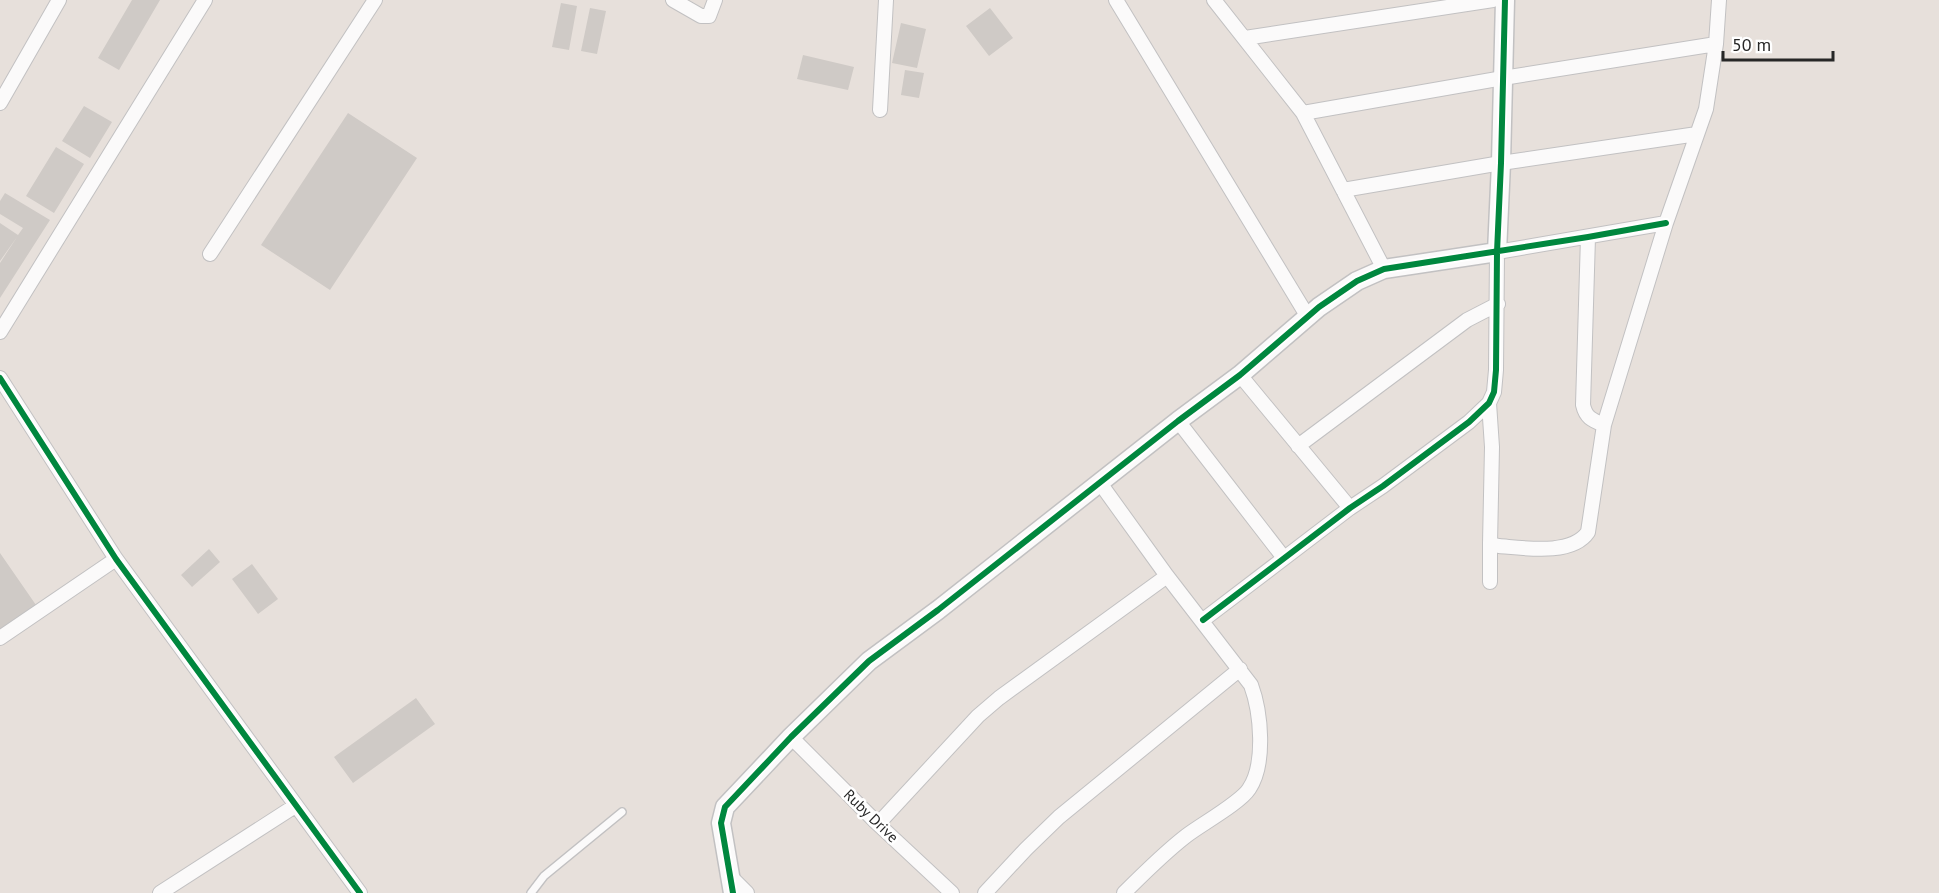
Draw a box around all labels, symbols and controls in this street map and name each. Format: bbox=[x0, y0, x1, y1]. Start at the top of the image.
scale bar bbox=[1723, 24, 1832, 62]
text: 50 m bbox=[1732, 33, 1771, 56]
street label: Ruby Drive bbox=[840, 785, 903, 846]

